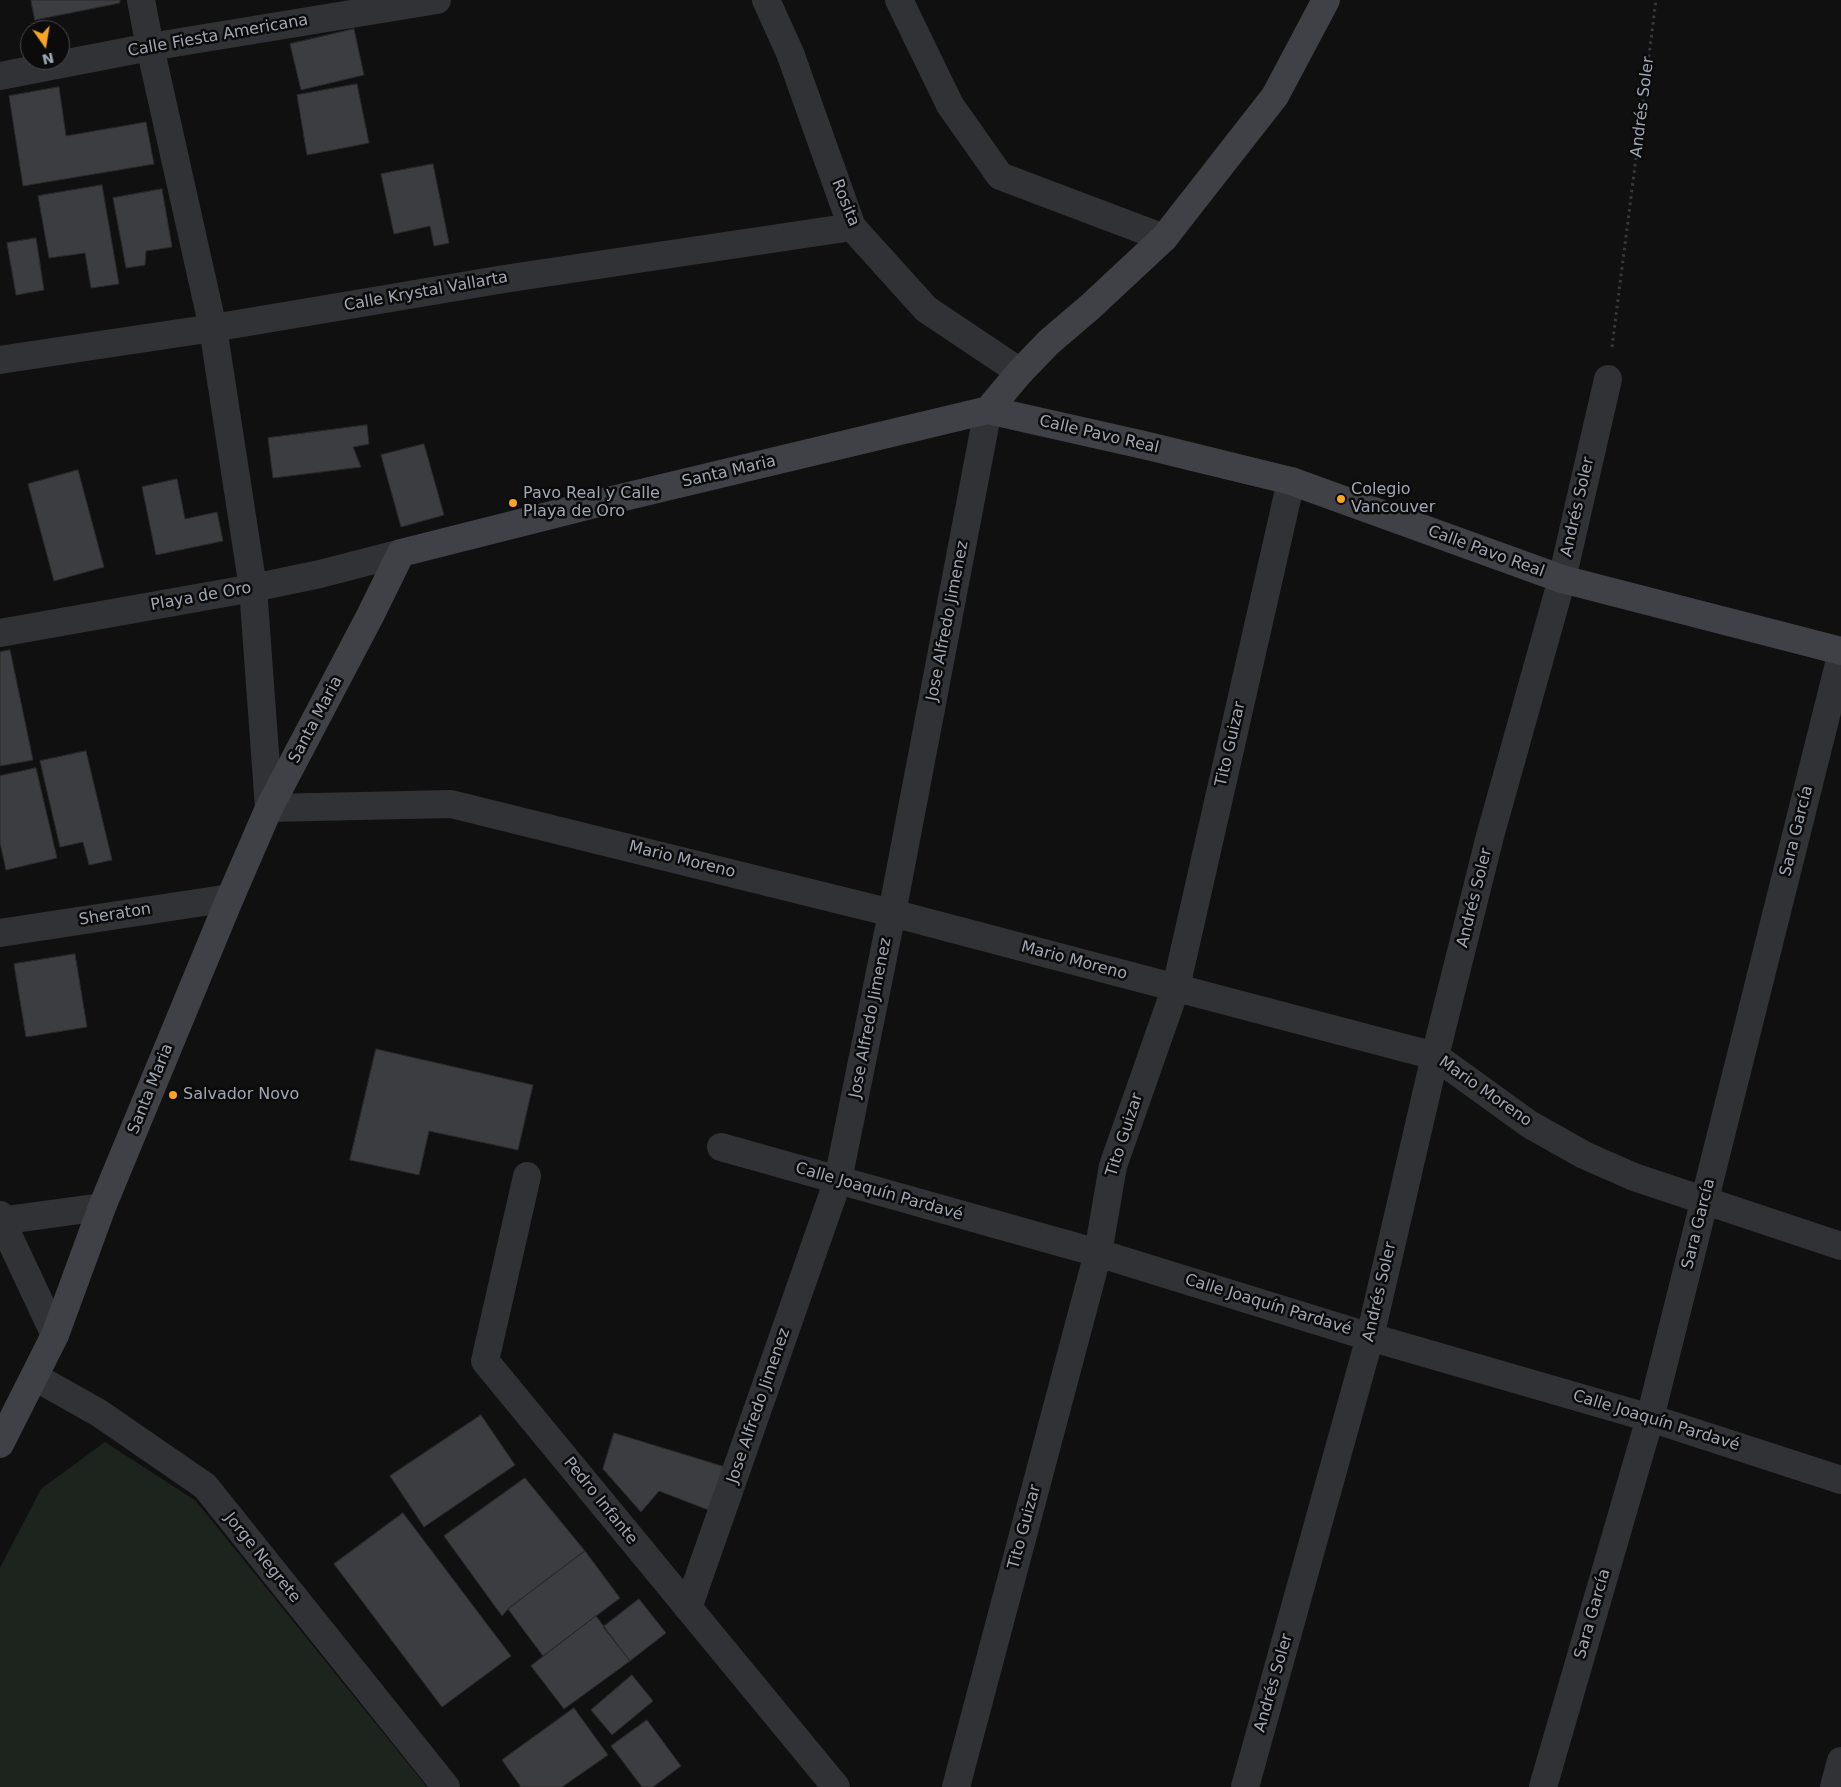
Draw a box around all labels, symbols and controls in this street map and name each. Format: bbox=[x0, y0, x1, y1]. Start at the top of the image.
street label: Calle Fiesta Americana bbox=[126, 11, 310, 61]
north arrow bbox=[20, 20, 70, 70]
text: N bbox=[41, 50, 56, 68]
street label: Andrés Soler bbox=[1627, 55, 1659, 159]
street label: Rosita bbox=[827, 177, 863, 229]
street label: Calle Krystal Vallarta bbox=[343, 268, 509, 316]
street label: Calle Pavo Real bbox=[1037, 412, 1161, 458]
street label: Santa Maria bbox=[680, 452, 778, 492]
street label: Andrés Soler bbox=[1557, 455, 1599, 559]
place label: Colegio Vancouver bbox=[1351, 480, 1435, 518]
place label: Pavo Real y Calle Playa de Oro bbox=[523, 484, 660, 522]
marker: Colegio Vancouver bbox=[1335, 493, 1347, 505]
marker: Pavo Real y Calle Playa de Oro bbox=[507, 497, 519, 509]
street label: Calle Pavo Real bbox=[1425, 522, 1547, 582]
street label: Jose Alfredo Jimenez bbox=[923, 539, 973, 703]
street label: Playa de Oro bbox=[149, 579, 253, 615]
street label: Santa Maria bbox=[285, 673, 347, 767]
street label: Tito Guizar bbox=[1212, 700, 1250, 788]
street label: Sara García bbox=[1776, 784, 1818, 878]
street label: Mario Moreno bbox=[627, 837, 737, 883]
street label: Andrés Soler bbox=[1453, 846, 1497, 950]
street label: Sheraton bbox=[78, 900, 152, 930]
street label: Jose Alfredo Jimenez bbox=[846, 936, 896, 1100]
street label: Mario Moreno bbox=[1019, 938, 1129, 984]
street label: Santa Maria bbox=[124, 1041, 178, 1137]
street label: Mario Moreno bbox=[1435, 1053, 1535, 1131]
place label: Salvador Novo bbox=[183, 1085, 299, 1105]
marker: Salvador Novo bbox=[167, 1089, 179, 1101]
street label: Tito Guizar bbox=[1102, 1091, 1148, 1179]
street label: Calle Joaquín Pardavé bbox=[793, 1159, 965, 1225]
street label: Sara García bbox=[1678, 1177, 1720, 1271]
street label: Andrés Soler bbox=[1359, 1240, 1401, 1344]
street label: Calle Joaquín Pardavé bbox=[1182, 1270, 1354, 1340]
street label: Jose Alfredo Jimenez bbox=[723, 1326, 795, 1486]
street label: Calle Joaquín Pardavé bbox=[1570, 1386, 1742, 1456]
street label: Pedro Infante bbox=[559, 1453, 641, 1549]
street label: Tito Guizar bbox=[1005, 1483, 1045, 1571]
street label: Jorge Negrete bbox=[220, 1509, 304, 1607]
street label: Sara García bbox=[1571, 1567, 1615, 1661]
street label: Andrés Soler bbox=[1251, 1632, 1297, 1734]

